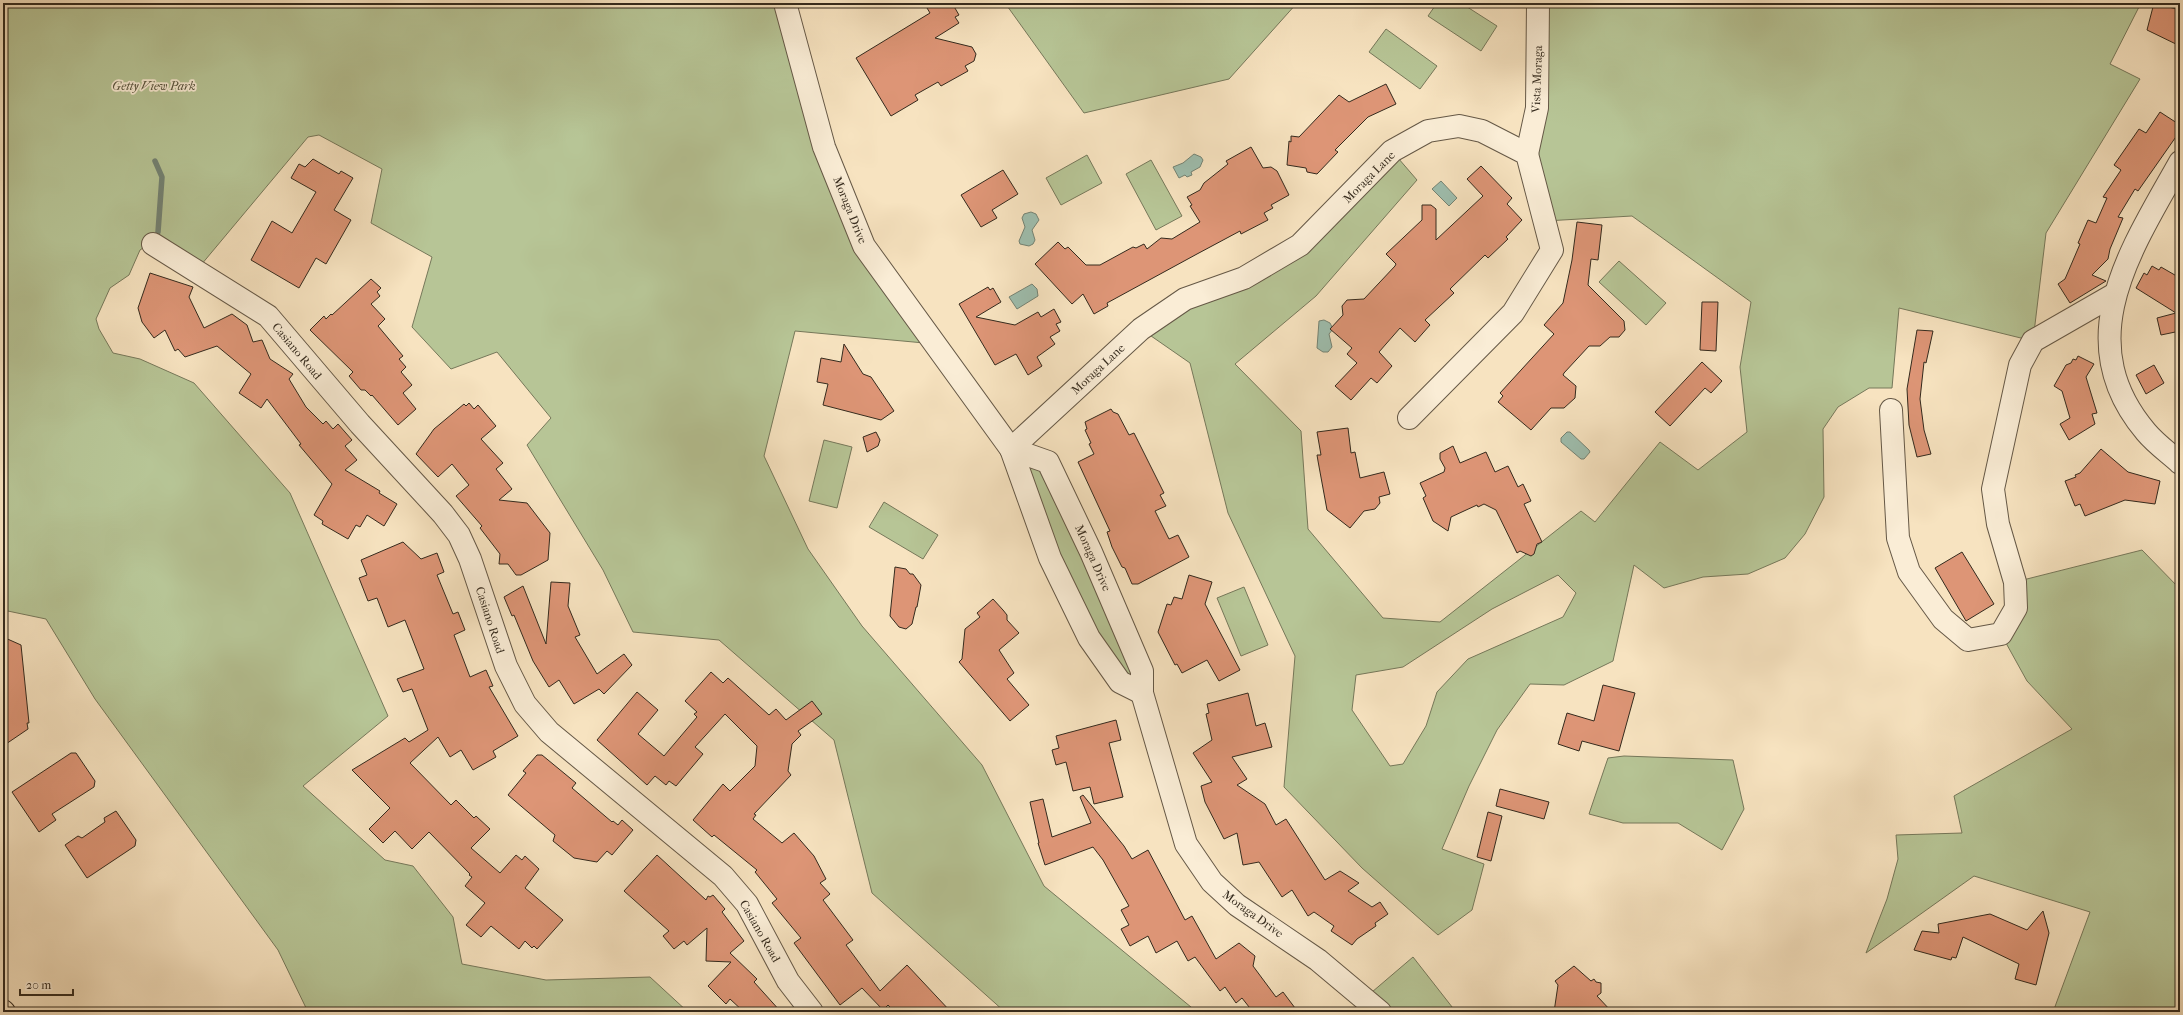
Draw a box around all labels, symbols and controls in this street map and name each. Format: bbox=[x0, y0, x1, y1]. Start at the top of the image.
street label: Vista Moraga bbox=[1529, 45, 1545, 114]
park label: Getty View Park bbox=[112, 79, 196, 93]
street label: Moraga Lane bbox=[1340, 148, 1398, 206]
street label: Moraga Drive bbox=[830, 174, 870, 246]
street label: Casiano Road bbox=[269, 320, 325, 382]
street label: Moraga Lane bbox=[1068, 341, 1128, 397]
street label: Moraga Drive bbox=[1072, 523, 1114, 593]
street label: Casiano Road bbox=[473, 585, 508, 656]
street label: Moraga Drive bbox=[1220, 887, 1286, 941]
street label: Casiano Road bbox=[737, 897, 784, 965]
scale bar bbox=[20, 971, 73, 997]
text: 20 m bbox=[26, 978, 51, 992]

